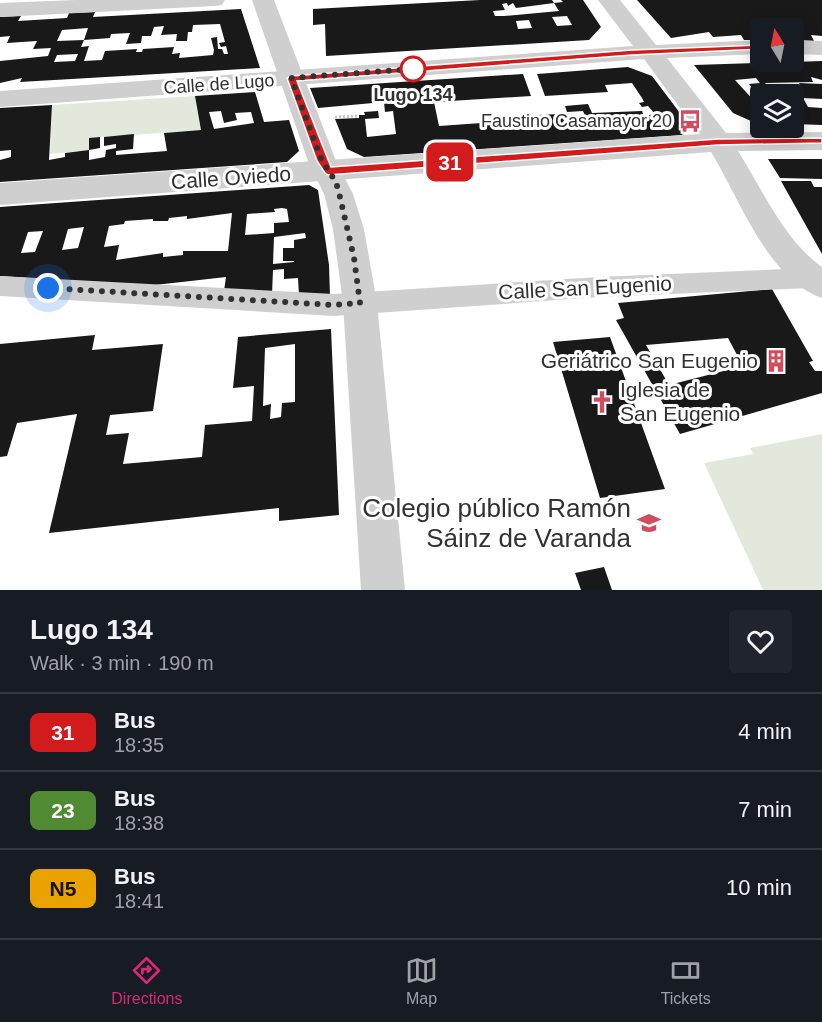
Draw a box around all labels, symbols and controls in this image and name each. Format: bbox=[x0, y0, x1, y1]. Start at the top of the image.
north arrow bbox=[750, 18, 804, 72]
map controls bbox=[750, 18, 804, 138]
marker: Lugo 134 bbox=[400, 56, 426, 82]
street label: Calle de Lugo bbox=[163, 70, 275, 98]
button: layers bbox=[750, 84, 804, 138]
place label: Lugo 134 bbox=[373, 85, 453, 105]
bus stop icon: Faustino Casamayor 20 bbox=[677, 108, 703, 134]
place label: Faustino Casamayor 20 bbox=[481, 111, 672, 131]
line badge: 31 bbox=[423, 142, 477, 182]
text: 31 bbox=[438, 151, 462, 174]
street label: Calle Oviedo bbox=[170, 162, 292, 193]
street label: Calle San Eugenio bbox=[498, 271, 672, 304]
your location bbox=[33, 273, 63, 303]
building icon: Geriátrico San Eugenio bbox=[763, 348, 789, 374]
place label: Geriátrico San Eugenio bbox=[541, 349, 758, 372]
place label: Iglesia de San Eugenio bbox=[620, 378, 740, 425]
church icon: Iglesia de San Eugenio bbox=[589, 389, 615, 415]
place label: Colegio público Ramón Sáinz de Varanda bbox=[362, 493, 632, 553]
school or university icon: Colegio público Ramón Sáinz de Varanda bbox=[636, 510, 662, 536]
button: heart bbox=[729, 610, 792, 673]
text: Lugo 134 bbox=[30, 614, 153, 645]
text: Walk · 3 min · 190 m bbox=[30, 652, 214, 674]
text: Bus bbox=[114, 708, 156, 733]
text: 4 min bbox=[738, 719, 792, 744]
text: 31 bbox=[51, 721, 75, 744]
text: 18:35 bbox=[114, 734, 164, 756]
text: Bus bbox=[114, 786, 156, 811]
text: 7 min bbox=[738, 797, 792, 822]
text: 23 bbox=[51, 799, 75, 822]
text: 18:38 bbox=[114, 812, 164, 834]
text: Bus bbox=[114, 864, 156, 889]
text: 10 min bbox=[726, 875, 792, 900]
text: N5 bbox=[50, 877, 76, 900]
text: 18:41 bbox=[114, 890, 164, 912]
tab: Directions bbox=[111, 954, 182, 1008]
tab: Map bbox=[405, 954, 438, 1008]
tab: Tickets bbox=[661, 954, 711, 1008]

